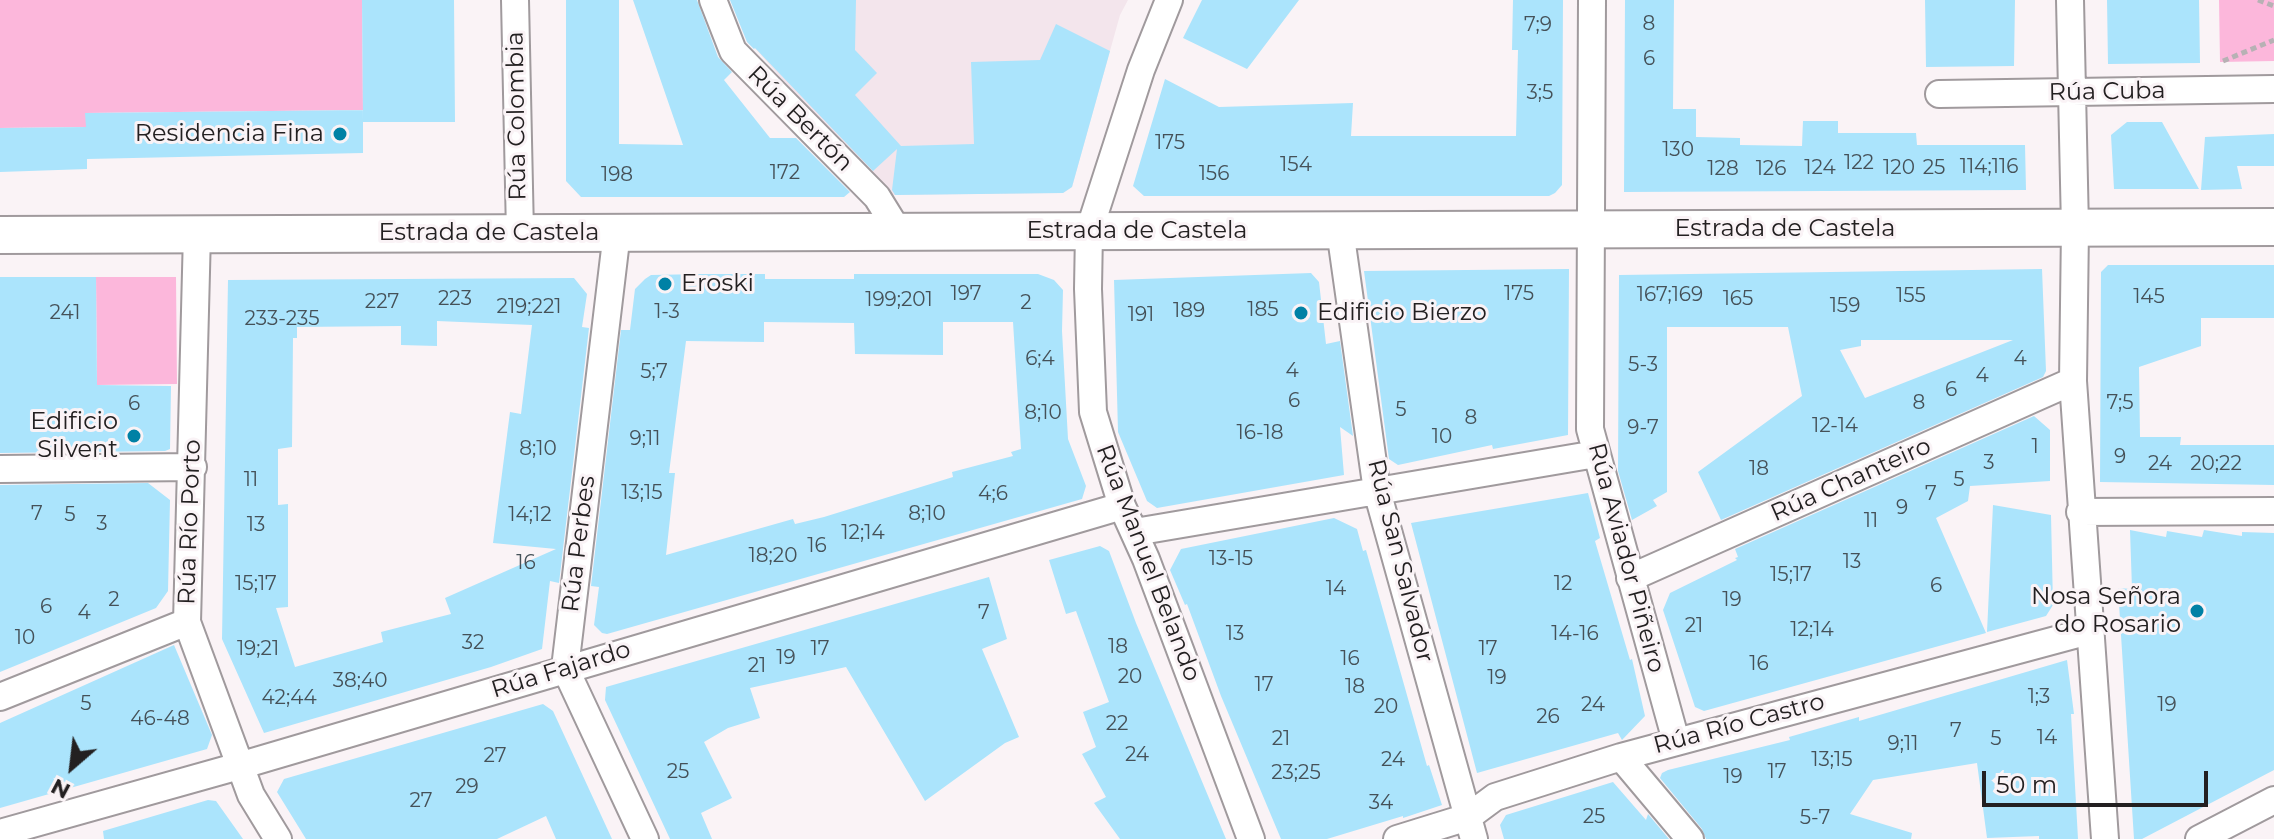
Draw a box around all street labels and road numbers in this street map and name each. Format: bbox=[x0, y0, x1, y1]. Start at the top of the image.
street label: Rúa Colombia bbox=[501, 31, 533, 201]
street label: Rúa Bertón bbox=[741, 60, 859, 178]
street label: Rúa Cuba bbox=[2048, 77, 2166, 107]
street label: Estrada de Castela bbox=[1674, 215, 1896, 243]
street label: Estrada de Castela bbox=[1026, 217, 1248, 245]
street label: Estrada de Castela bbox=[378, 219, 600, 247]
street label: Rúa Chanteiro bbox=[1767, 432, 1935, 528]
street label: Rúa Río Porto bbox=[173, 439, 207, 605]
street label: Rúa Aviador Piñeiro bbox=[1581, 440, 1671, 676]
street label: Rúa Manuel Belando bbox=[1090, 441, 1206, 685]
street label: Rúa San Salvador bbox=[1361, 456, 1439, 666]
street label: Rúa Perbes bbox=[556, 474, 602, 614]
street label: Rúa Fajardo bbox=[488, 635, 634, 705]
street label: Rúa Río Castro bbox=[1650, 687, 1828, 761]

